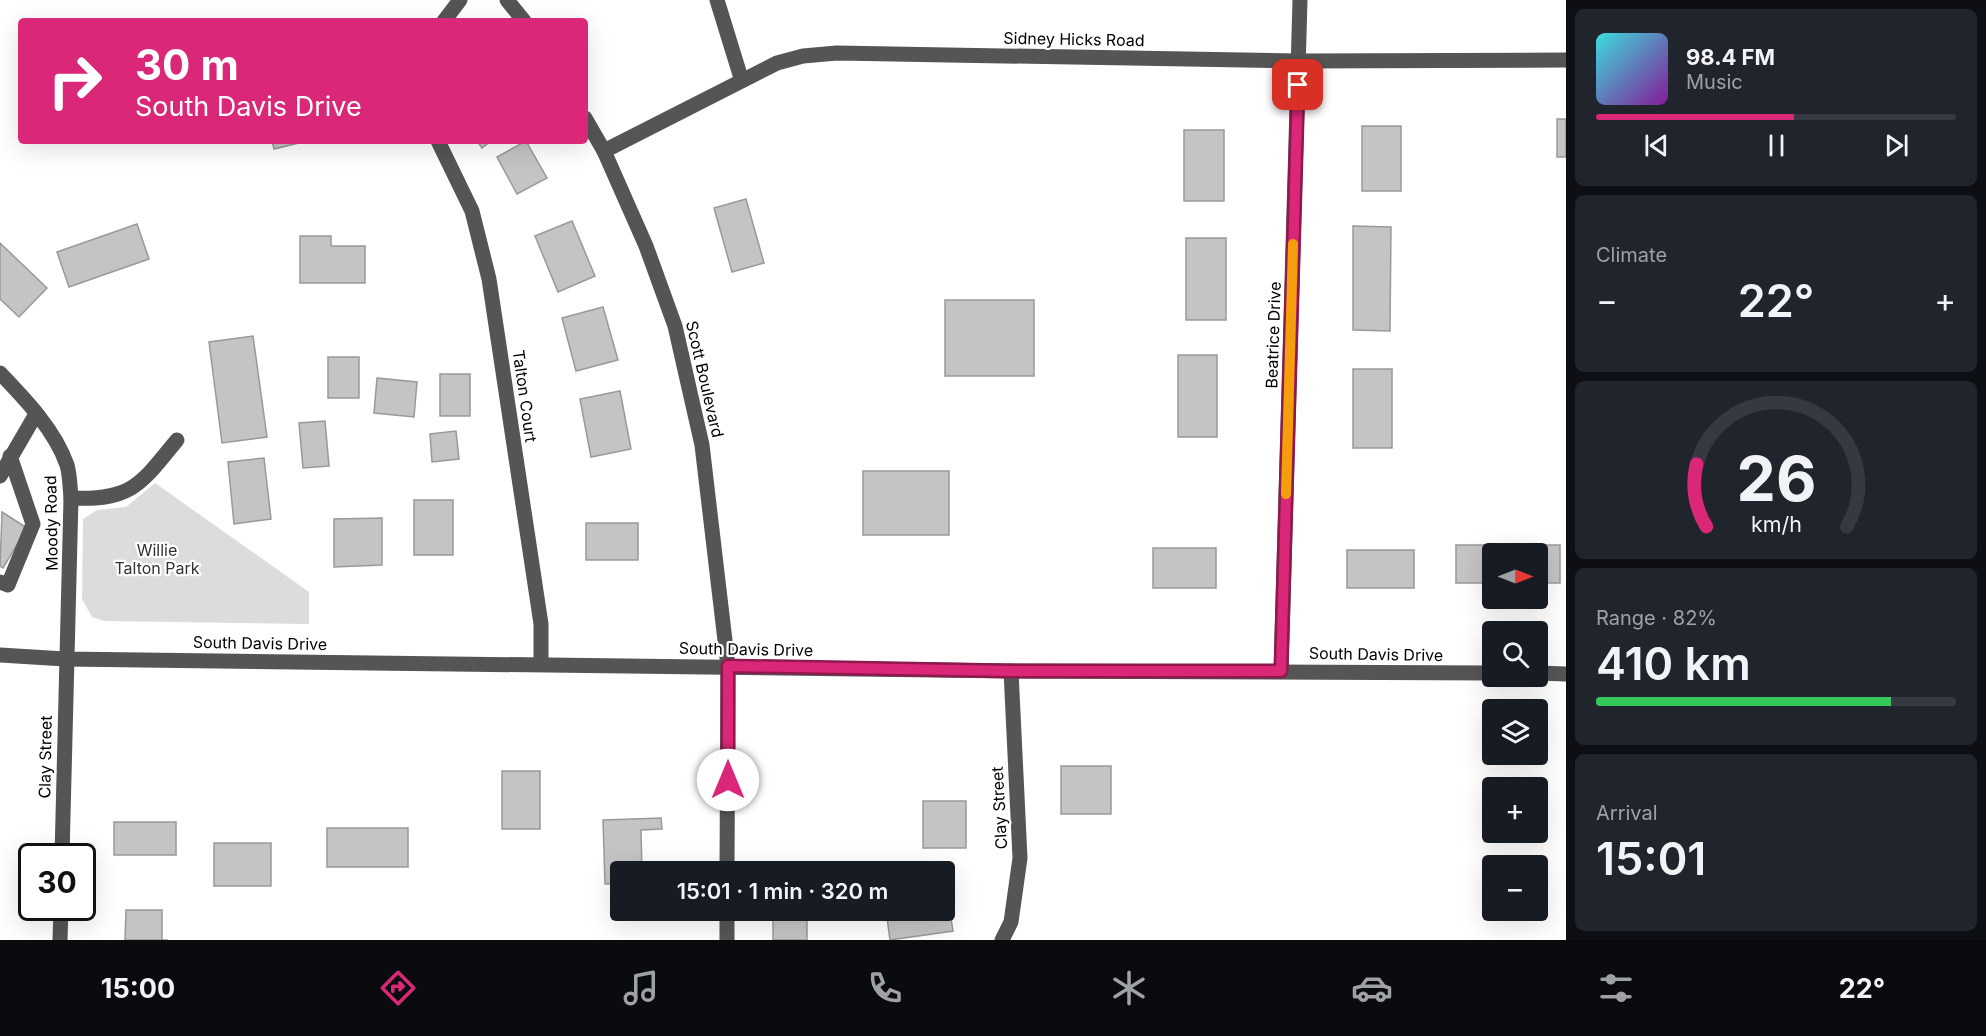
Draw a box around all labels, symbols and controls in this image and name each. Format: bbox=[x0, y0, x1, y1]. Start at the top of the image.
street label: Sidney Hicks Road bbox=[1003, 28, 1145, 50]
text: 30 m bbox=[135, 39, 239, 90]
icon: right bbox=[36, 42, 114, 120]
text: 98.4 FM bbox=[1686, 44, 1775, 70]
pin bbox=[1272, 59, 1323, 110]
icon: arrive bbox=[1281, 68, 1314, 101]
text: Music bbox=[1686, 70, 1743, 94]
text: South Davis Drive bbox=[135, 90, 362, 123]
icon: previous bbox=[1640, 129, 1673, 162]
icon: pause bbox=[1760, 129, 1793, 162]
icon: next bbox=[1880, 129, 1913, 162]
text: Climate bbox=[1596, 243, 1667, 267]
text: 22° bbox=[1738, 273, 1814, 328]
text: − bbox=[1596, 280, 1618, 320]
text: + bbox=[1934, 280, 1956, 320]
street label: Beatrice Drive bbox=[1261, 281, 1285, 389]
street label: Scott Boulevard bbox=[682, 319, 728, 439]
street label: Talton Court bbox=[509, 348, 541, 444]
text: 26 bbox=[1736, 441, 1816, 516]
street label: Moody Road bbox=[40, 475, 62, 571]
text: km/h bbox=[1751, 511, 1801, 537]
park label: Willie Talton Park bbox=[114, 540, 200, 578]
north arrow bbox=[1482, 543, 1548, 609]
map controls bbox=[1482, 543, 1548, 921]
text: Range · 82% bbox=[1596, 606, 1717, 630]
button: search bbox=[1482, 621, 1548, 687]
street label: South Davis Drive bbox=[193, 632, 327, 654]
text: 410 km bbox=[1596, 636, 1751, 691]
street label: South Davis Drive bbox=[679, 638, 813, 660]
street label: South Davis Drive bbox=[1309, 643, 1443, 665]
button: layers bbox=[1482, 699, 1548, 765]
street label: Clay Street bbox=[34, 715, 56, 799]
position arrow bbox=[696, 748, 760, 812]
street label: Clay Street bbox=[987, 766, 1011, 850]
button: + bbox=[1482, 777, 1548, 843]
text: Arrival bbox=[1596, 801, 1658, 825]
text: 15:01 bbox=[1596, 831, 1706, 886]
speed limit sign: 30 bbox=[18, 843, 96, 921]
button: − bbox=[1482, 855, 1548, 921]
text: 15:01 · 1 min · 320 m bbox=[677, 878, 888, 904]
icon: directions bbox=[377, 967, 419, 1009]
icon: music bbox=[620, 967, 662, 1009]
icon: phone bbox=[864, 967, 906, 1009]
icon: climate bbox=[1108, 967, 1150, 1009]
icon: car bbox=[1351, 967, 1393, 1009]
icon: filters bbox=[1595, 967, 1637, 1009]
text: 15:00 bbox=[101, 972, 175, 1005]
text: 22° bbox=[1839, 972, 1885, 1005]

